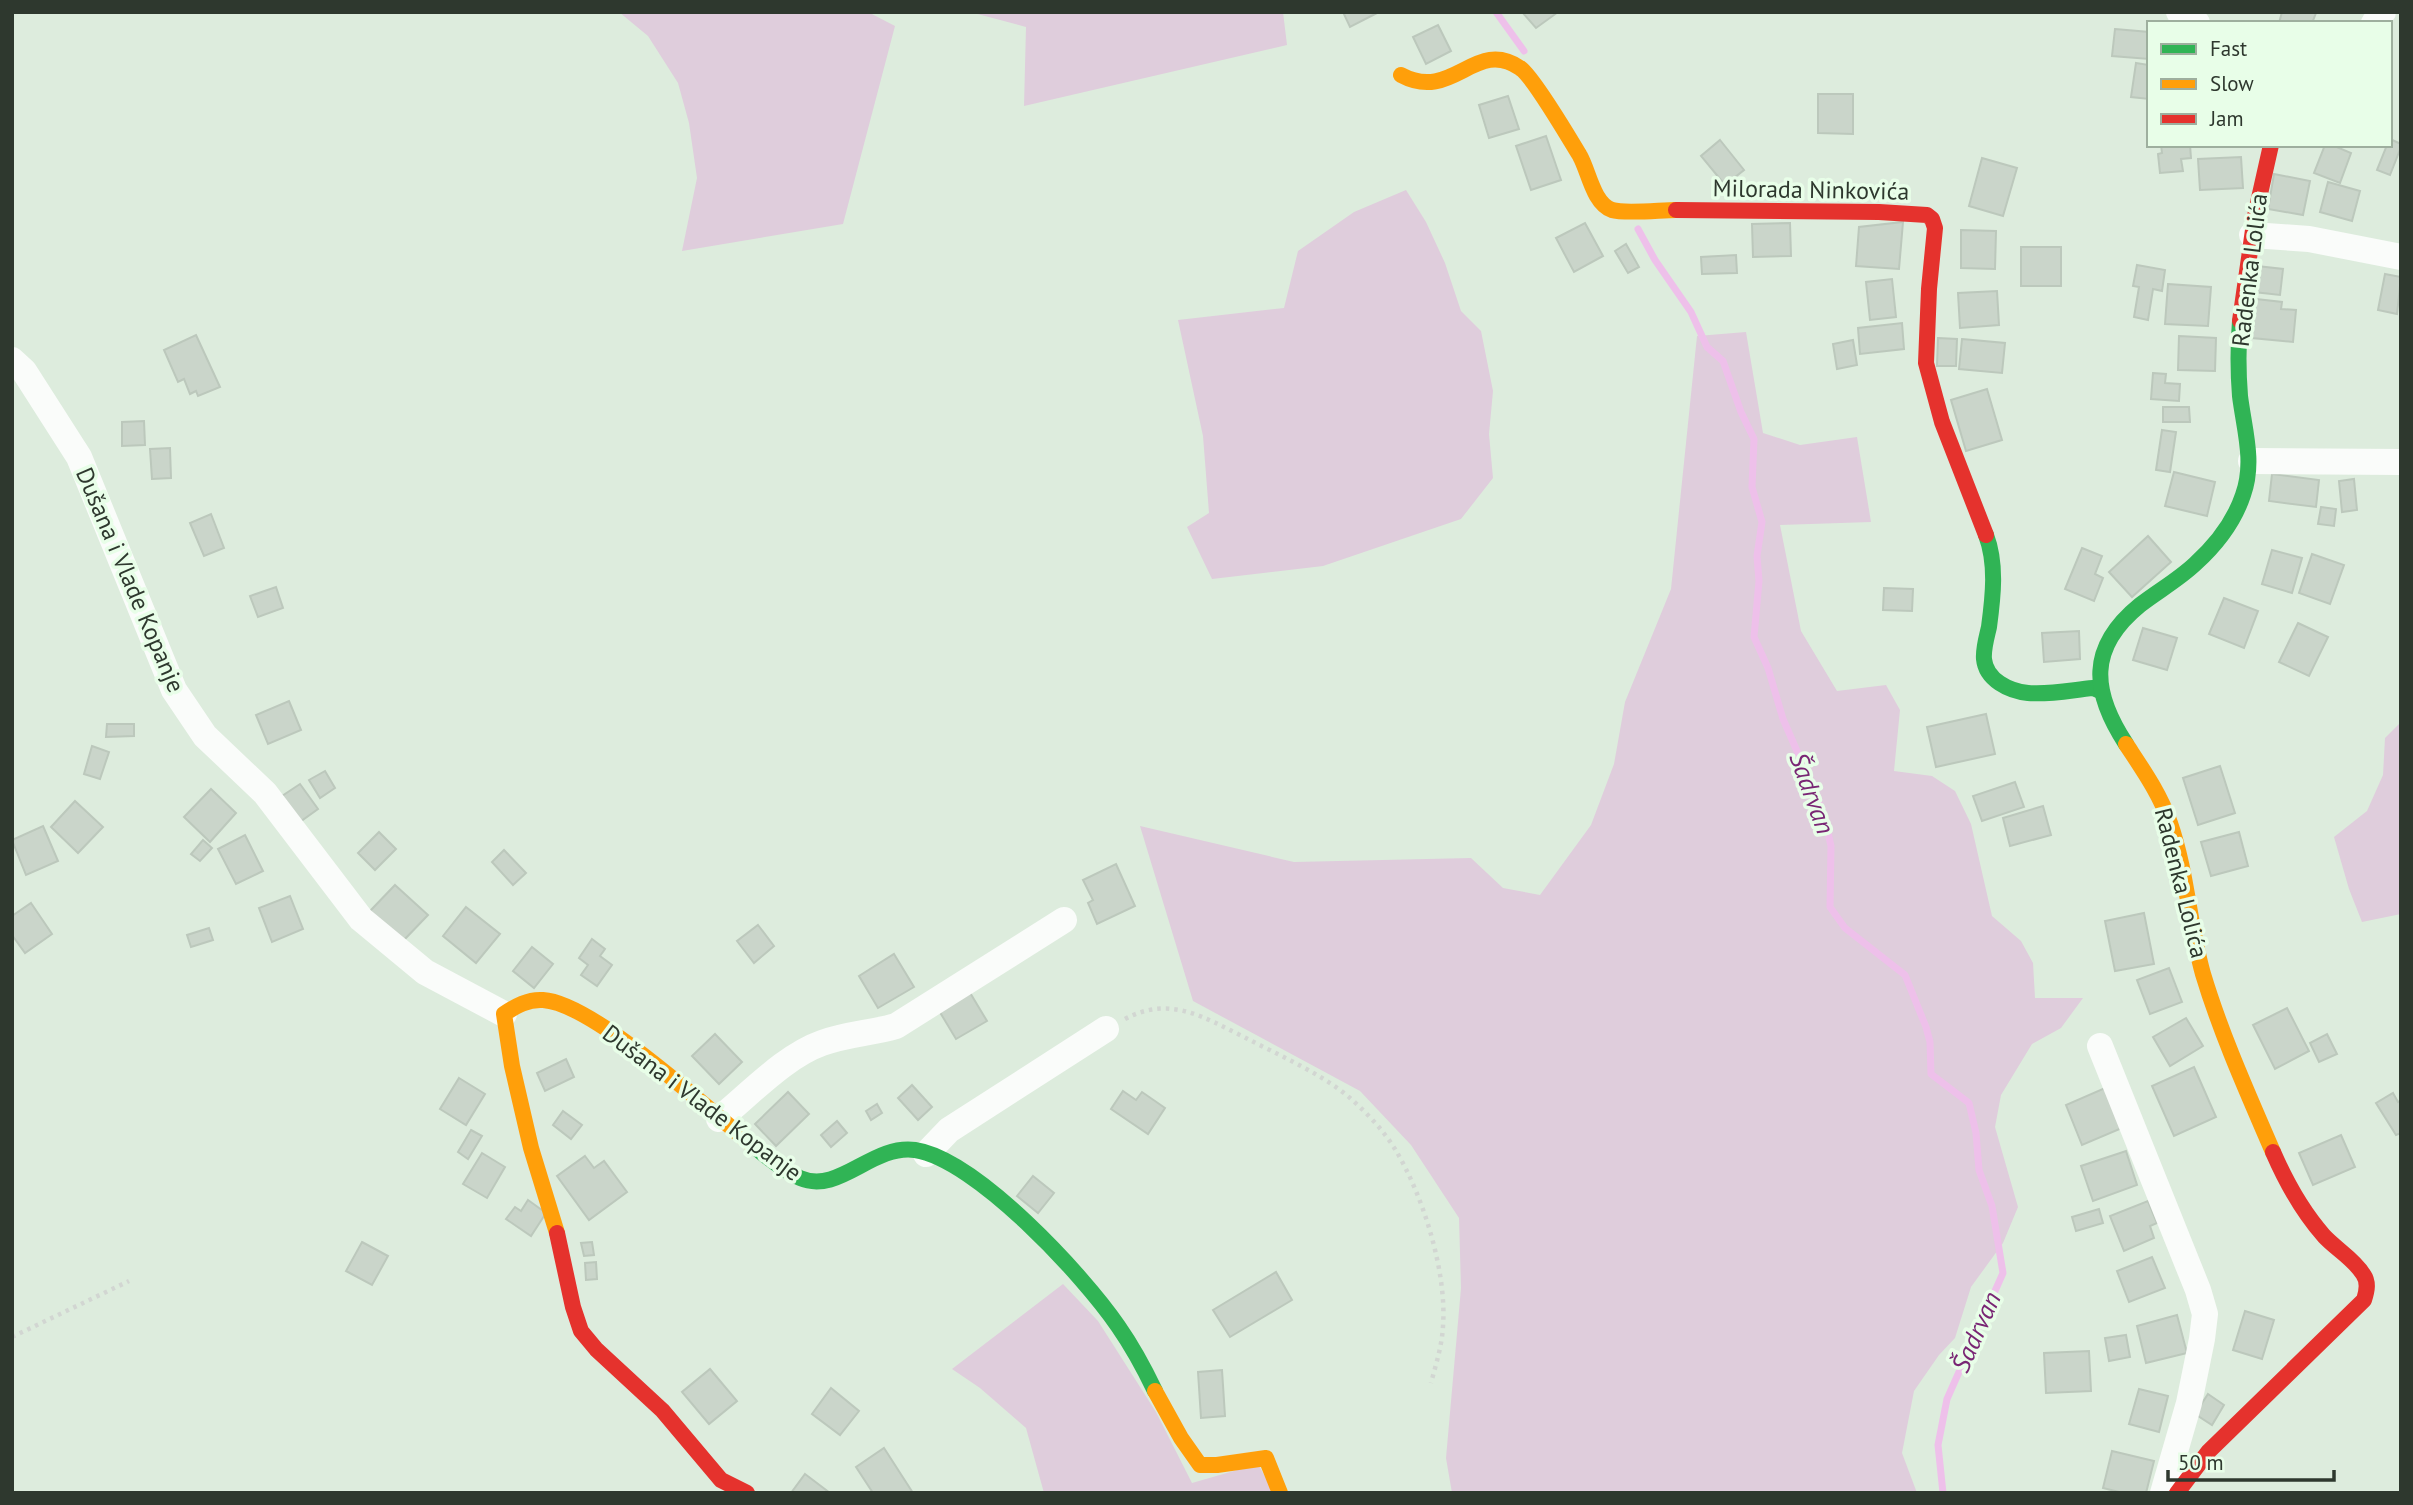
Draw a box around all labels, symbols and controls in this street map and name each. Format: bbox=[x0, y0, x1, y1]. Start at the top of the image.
legend bbox=[2147, 21, 2392, 147]
text: Fast bbox=[2210, 35, 2247, 62]
text: Slow bbox=[2210, 70, 2254, 97]
text: Jam bbox=[2209, 105, 2244, 132]
street label: Milorada Ninkovića bbox=[1712, 172, 1910, 207]
street label: Radenka Lolića bbox=[2225, 192, 2274, 348]
street label: Dušana i Vlade Kopanje bbox=[69, 463, 192, 697]
water label: Šadrvan bbox=[1782, 747, 1842, 838]
street label: Radenka Lolića bbox=[2148, 804, 2215, 961]
street label: Dušana i Vlade Kopanje bbox=[597, 1018, 808, 1188]
water label: Šadrvan bbox=[1943, 1286, 2008, 1377]
scale bar bbox=[2168, 1438, 2334, 1482]
text: 50 m bbox=[2178, 1449, 2224, 1476]

